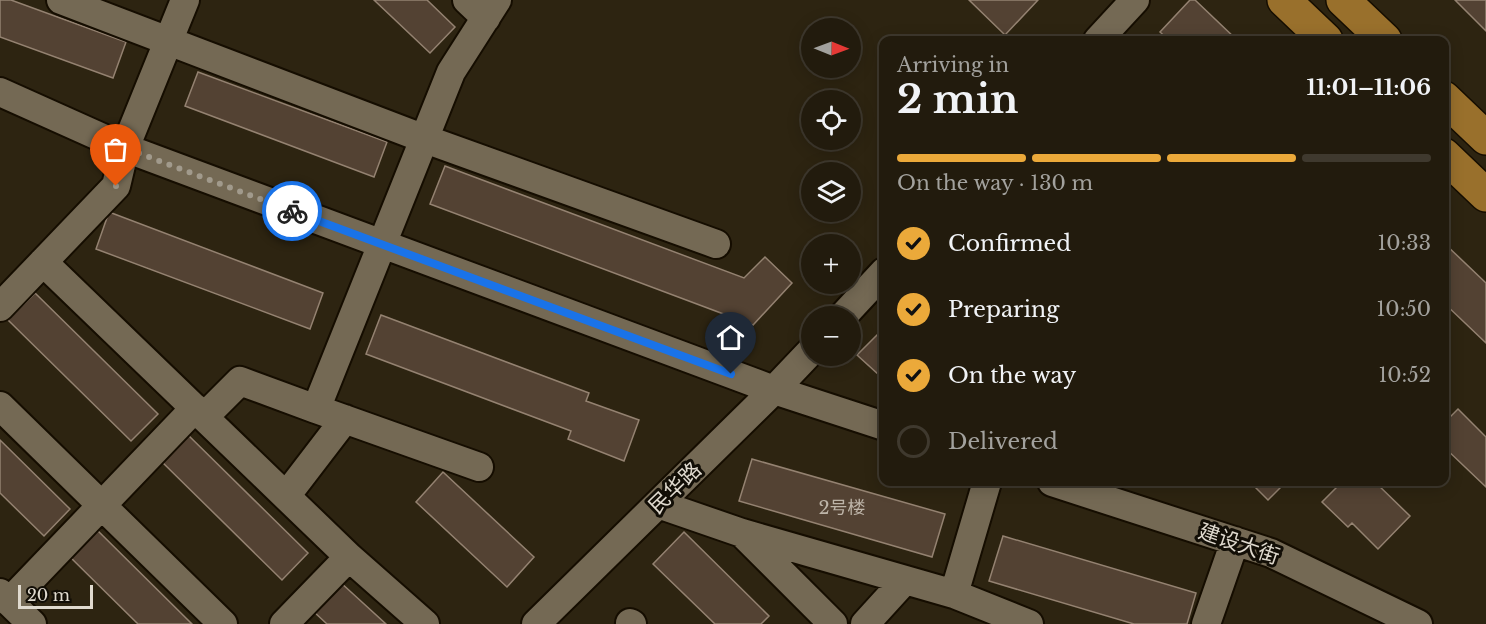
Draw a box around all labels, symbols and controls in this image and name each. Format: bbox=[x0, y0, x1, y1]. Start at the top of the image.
north arrow bbox=[801, 18, 861, 78]
map controls bbox=[801, 18, 861, 366]
text: Arriving in bbox=[897, 53, 1009, 77]
text: 11:01–11:06 bbox=[1306, 74, 1431, 101]
text: 2 min bbox=[897, 75, 1018, 124]
button: locate bbox=[801, 90, 861, 150]
pin bbox=[90, 124, 141, 186]
icon: bag bbox=[99, 133, 132, 166]
button: layers bbox=[801, 162, 861, 222]
text: On the way · 130 m bbox=[897, 171, 1093, 195]
courier bbox=[262, 181, 322, 241]
icon: bike bbox=[276, 195, 309, 228]
icon: check bbox=[897, 227, 930, 260]
text: Confirmed bbox=[948, 230, 1071, 257]
text: 10:33 bbox=[1377, 231, 1431, 255]
button: + bbox=[801, 234, 861, 294]
icon: check bbox=[897, 293, 930, 326]
text: Preparing bbox=[948, 296, 1059, 323]
text: 10:50 bbox=[1376, 297, 1431, 321]
button: − bbox=[801, 306, 861, 366]
pin bbox=[705, 312, 756, 374]
icon: home bbox=[714, 321, 747, 354]
icon: check bbox=[897, 359, 930, 392]
text: On the way bbox=[948, 362, 1076, 389]
text: 10:52 bbox=[1378, 363, 1431, 387]
text: Delivered bbox=[948, 428, 1058, 455]
street label: 民华路 bbox=[643, 457, 707, 519]
house number: 2号楼 bbox=[818, 497, 866, 519]
street label: 建设大街 bbox=[1195, 518, 1283, 570]
scale bar bbox=[18, 582, 93, 610]
text: 20 m bbox=[27, 585, 70, 605]

